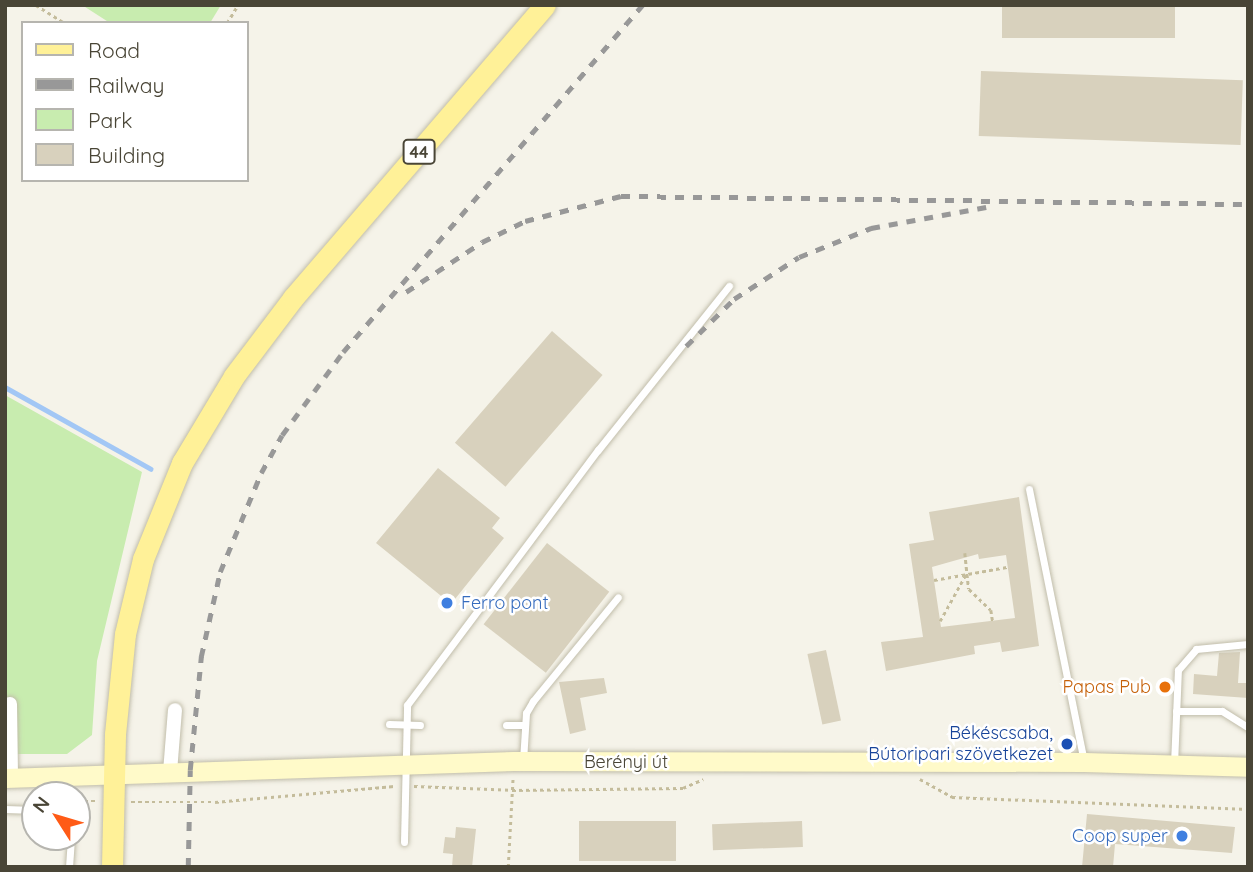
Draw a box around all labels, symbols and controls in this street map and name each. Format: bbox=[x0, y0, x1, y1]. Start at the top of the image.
legend bbox=[21, 21, 248, 182]
text: Road bbox=[88, 37, 140, 63]
text: Railway bbox=[88, 72, 164, 98]
text: Park bbox=[88, 107, 132, 133]
road number: 44 bbox=[402, 140, 436, 164]
text: Building bbox=[88, 142, 165, 168]
place label: Ferro pont bbox=[461, 592, 549, 614]
marker: Ferro pont bbox=[439, 595, 455, 611]
place label: Papas Pub bbox=[1062, 676, 1151, 698]
marker: Papas Pub bbox=[1157, 679, 1173, 695]
place label: Békéscsaba, Bútoripari szövetkezet bbox=[868, 723, 1053, 766]
marker: Békéscsaba, Bútoripari szövetkezet bbox=[1059, 736, 1075, 752]
street label: Berényi út bbox=[584, 751, 668, 773]
north arrow bbox=[21, 781, 91, 851]
text: N bbox=[27, 792, 55, 817]
place label: Coop super bbox=[1072, 825, 1168, 847]
marker: Coop super bbox=[1174, 828, 1190, 844]

